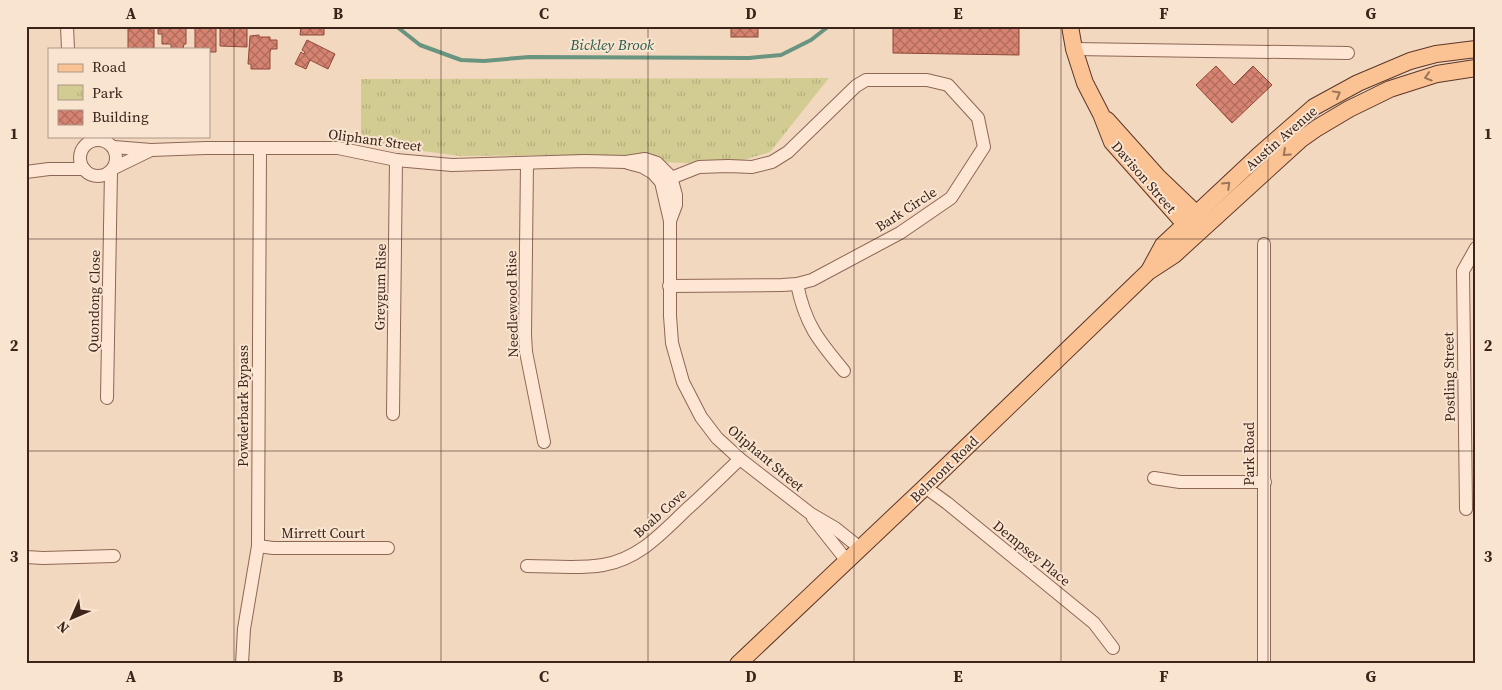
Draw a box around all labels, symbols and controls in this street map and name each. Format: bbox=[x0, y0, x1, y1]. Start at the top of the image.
text: A bbox=[126, 2, 137, 24]
text: B bbox=[333, 2, 344, 24]
text: C bbox=[539, 2, 549, 24]
text: D bbox=[745, 2, 757, 24]
text: E bbox=[953, 2, 963, 24]
text: F bbox=[1159, 2, 1169, 24]
text: G bbox=[1366, 2, 1377, 24]
water label: Bickley Brook bbox=[569, 34, 655, 55]
legend bbox=[48, 48, 210, 138]
text: Road bbox=[92, 56, 126, 77]
one-way arrow bbox=[1424, 71, 1433, 81]
text: Park bbox=[92, 82, 124, 103]
one-way arrow bbox=[1332, 90, 1341, 100]
street label: Austin Avenue bbox=[1241, 101, 1321, 175]
text: Building bbox=[92, 106, 149, 127]
text: 1 bbox=[10, 122, 18, 144]
text: 1 bbox=[1484, 122, 1492, 144]
street label: Oliphant Street bbox=[327, 124, 423, 157]
street label: Davison Street bbox=[1107, 137, 1181, 218]
one-way arrow bbox=[1283, 147, 1292, 156]
street label: Bark Circle bbox=[871, 182, 941, 236]
one-way arrow bbox=[1222, 182, 1231, 191]
street label: Greygum Rise bbox=[369, 243, 391, 331]
street label: Quondong Close bbox=[83, 250, 105, 352]
street label: Needlewood Rise bbox=[501, 250, 523, 358]
street label: Postling Street bbox=[1438, 331, 1460, 422]
text: 2 bbox=[10, 334, 19, 356]
text: 2 bbox=[1484, 334, 1493, 356]
street label: Powderbark Bypass bbox=[233, 345, 253, 467]
street label: Oliphant Street bbox=[724, 420, 809, 496]
street label: Park Road bbox=[1239, 422, 1259, 486]
street label: Belmont Road bbox=[905, 431, 983, 507]
street label: Boab Cove bbox=[629, 484, 691, 542]
street label: Dempsey Place bbox=[989, 515, 1075, 591]
street label: Mirrett Court bbox=[281, 523, 365, 543]
text: 3 bbox=[10, 545, 19, 567]
text: 3 bbox=[1484, 545, 1493, 567]
north arrow bbox=[48, 592, 98, 642]
text: N bbox=[52, 617, 73, 638]
text: A bbox=[126, 665, 137, 687]
text: B bbox=[333, 665, 344, 687]
text: C bbox=[539, 665, 549, 687]
text: D bbox=[745, 665, 757, 687]
text: E bbox=[953, 665, 963, 687]
text: F bbox=[1159, 665, 1169, 687]
text: G bbox=[1366, 665, 1377, 687]

